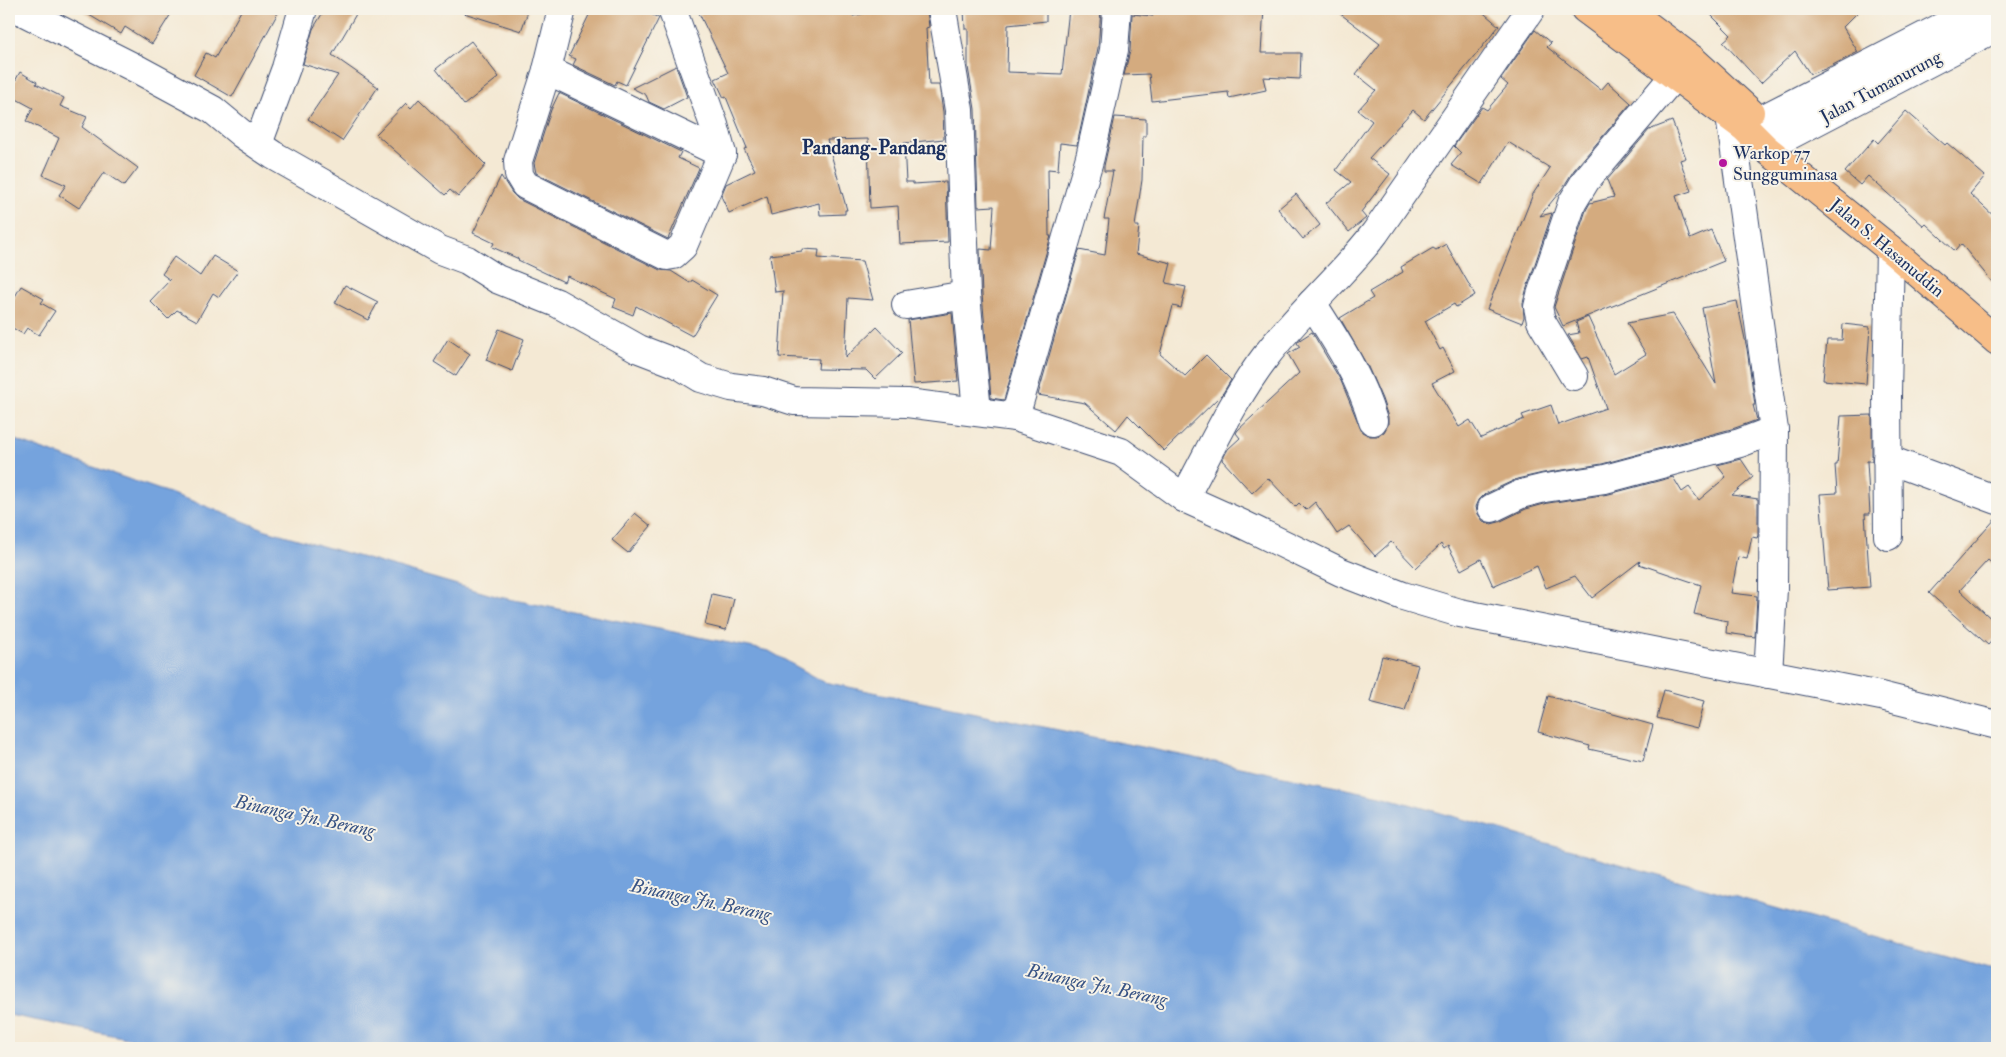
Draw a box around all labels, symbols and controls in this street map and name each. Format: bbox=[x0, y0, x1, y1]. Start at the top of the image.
street label: Jalan Tumanurung bbox=[1815, 45, 1947, 129]
district label: Pandang-Pandang bbox=[802, 135, 947, 161]
place label: Warkop 77 Sungguminasa bbox=[1732, 142, 1838, 186]
marker: Warkop 77 Sungguminasa bbox=[1717, 157, 1729, 169]
street label: Jalan S. Hasanuddin bbox=[1824, 193, 1949, 303]
water label: Binanga Jn. Berang bbox=[232, 789, 378, 843]
water label: Binanga Jn. Berang bbox=[628, 873, 774, 927]
water label: Binanga Jn. Berang bbox=[1024, 958, 1170, 1012]

